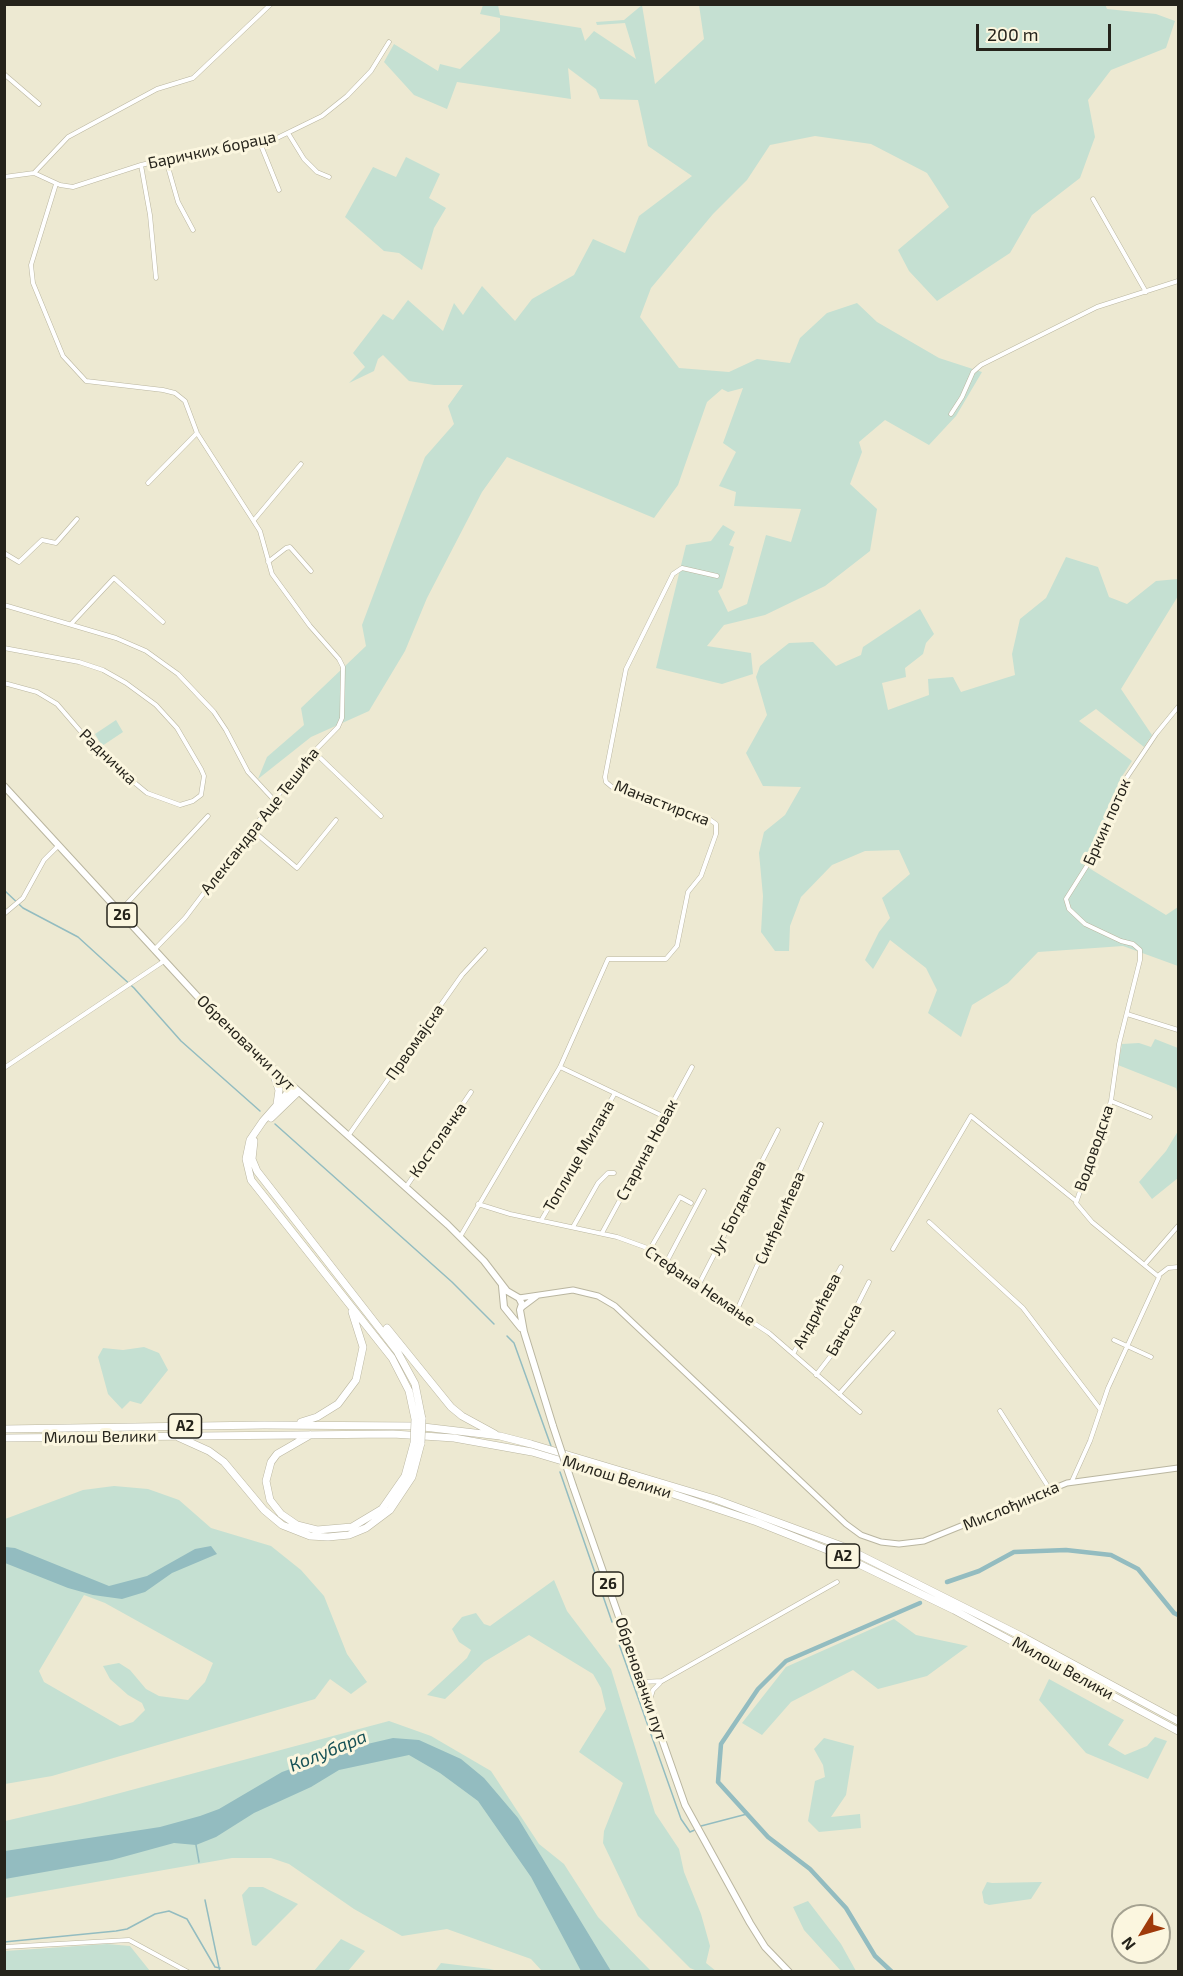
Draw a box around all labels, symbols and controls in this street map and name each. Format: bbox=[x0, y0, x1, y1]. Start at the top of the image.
scale bar bbox=[979, 12, 1114, 50]
text: 200 m bbox=[987, 23, 1039, 45]
street label: Баричких бораца bbox=[146, 127, 278, 173]
street label: Радничка bbox=[75, 725, 141, 789]
street label: Александра Аце Тешића bbox=[197, 744, 323, 898]
street label: Бркин поток bbox=[1079, 775, 1135, 869]
street label: Манастирска bbox=[612, 776, 712, 830]
road number: 26 bbox=[107, 903, 137, 927]
street label: Обреновачки пут bbox=[193, 991, 299, 1095]
street label: Првомајска bbox=[382, 1000, 448, 1084]
street label: Старина Новак bbox=[612, 1096, 682, 1204]
street label: Топлице Милана bbox=[539, 1097, 619, 1215]
street label: Костолачка bbox=[405, 1099, 471, 1181]
street label: Водоводска bbox=[1070, 1102, 1118, 1194]
street label: Југ Богданова bbox=[706, 1157, 770, 1259]
street label: Синђелићева bbox=[751, 1168, 809, 1268]
street label: Стефана Немање bbox=[641, 1242, 759, 1330]
street label: Андрићева bbox=[789, 1270, 845, 1352]
street label: Бањска bbox=[822, 1301, 866, 1359]
road number: A2 bbox=[168, 1414, 201, 1438]
street label: Милош Велики bbox=[43, 1426, 157, 1448]
street label: Милош Велики bbox=[560, 1451, 674, 1503]
street label: Мислођинска bbox=[960, 1477, 1062, 1535]
road number: A2 bbox=[826, 1544, 860, 1568]
road number: 26 bbox=[593, 1572, 623, 1596]
street label: Обреновачки пут bbox=[611, 1615, 671, 1743]
street label: Милош Велики bbox=[1009, 1632, 1117, 1704]
water label: Колубара bbox=[286, 1726, 370, 1776]
north arrow bbox=[1111, 1904, 1171, 1964]
text: N bbox=[1117, 1934, 1139, 1954]

